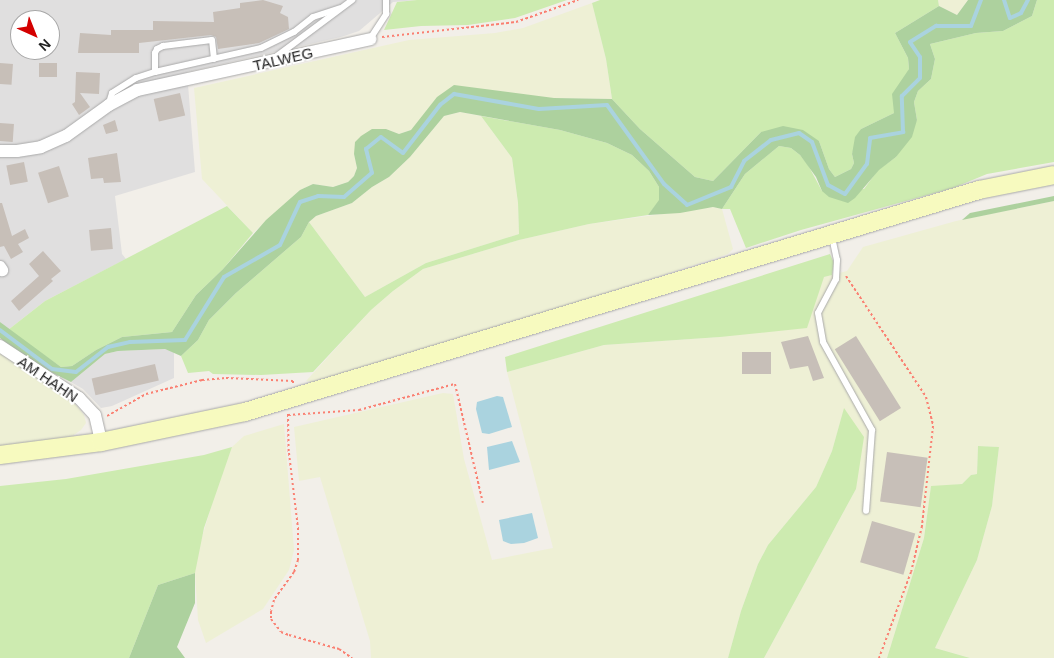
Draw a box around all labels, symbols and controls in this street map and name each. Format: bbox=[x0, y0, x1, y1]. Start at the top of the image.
north arrow bbox=[10, 10, 60, 60]
text: N bbox=[36, 36, 54, 54]
street label: TALWEG bbox=[251, 43, 315, 75]
street label: AM HAHN bbox=[14, 352, 82, 406]

